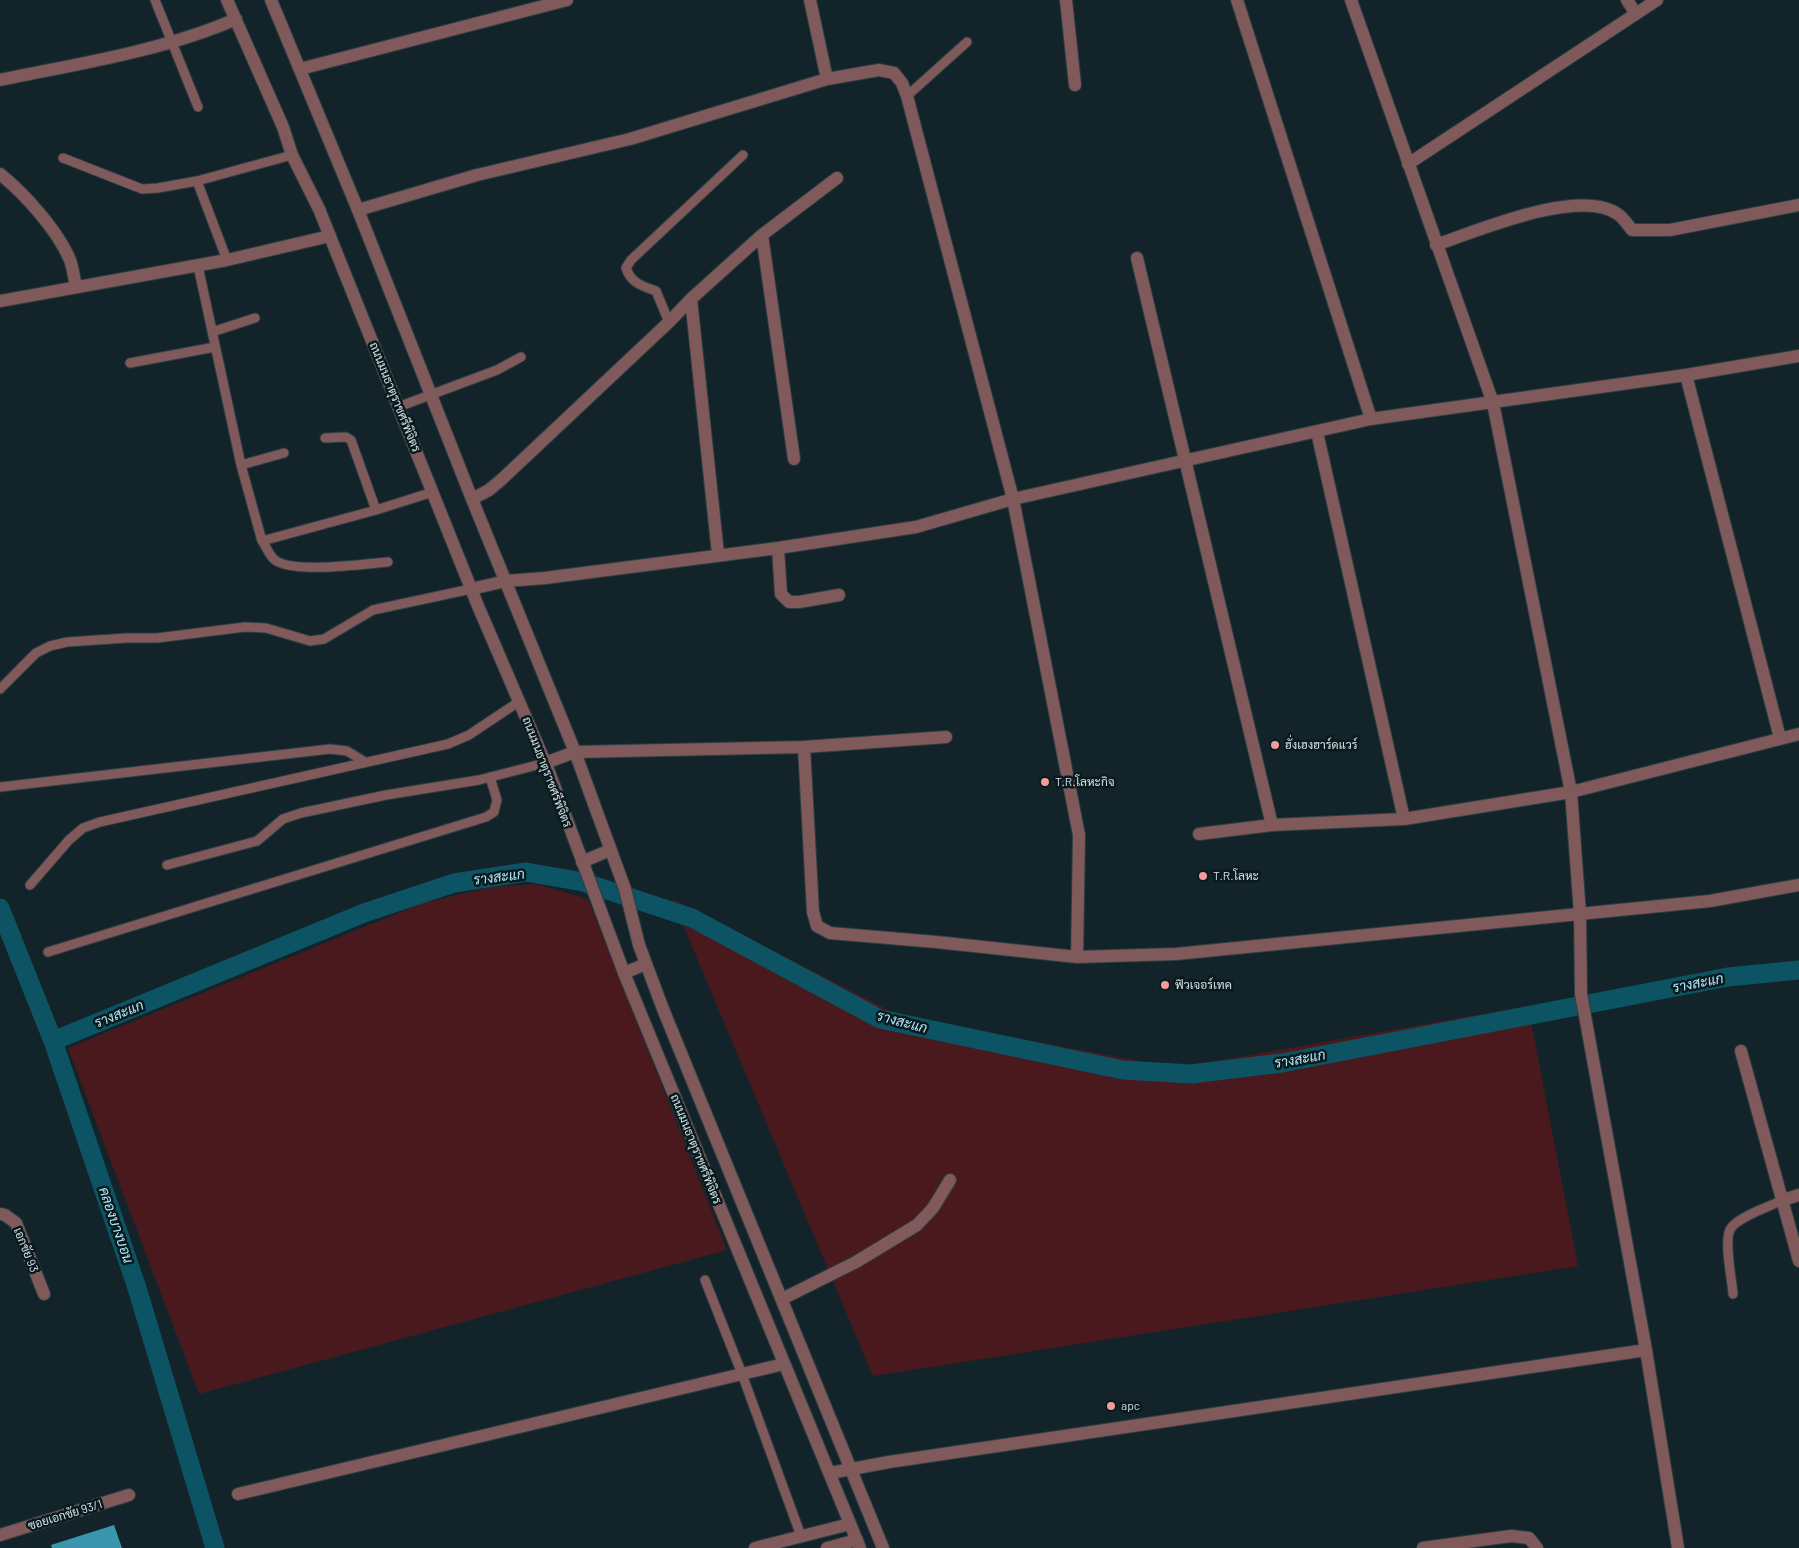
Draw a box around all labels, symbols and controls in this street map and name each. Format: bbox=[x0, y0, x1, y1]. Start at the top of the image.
street label: ถนนมนธาตุราชศรีพิจิตร bbox=[366, 340, 424, 454]
street label: ถนนมนธาตุราชศรีพิจิตร bbox=[519, 715, 575, 829]
place label: ฮั่งเฮงฮาร์ดแวร์ bbox=[1285, 738, 1358, 752]
marker: ฮั่งเฮงฮาร์ดแวร์ bbox=[1269, 739, 1281, 751]
place label: T.R.โลหะกิจ bbox=[1055, 775, 1115, 789]
marker: T.R.โลหะกิจ bbox=[1039, 776, 1051, 788]
water label: รางสะแก bbox=[472, 866, 526, 888]
place label: T.R.โลหะ bbox=[1213, 869, 1259, 883]
marker: T.R.โลหะ bbox=[1197, 870, 1209, 882]
water label: รางสะแก bbox=[1671, 970, 1725, 996]
place label: ฟิวเจอร์เทค bbox=[1175, 978, 1232, 992]
marker: ฟิวเจอร์เทค bbox=[1159, 979, 1171, 991]
water label: รางสะแก bbox=[92, 997, 146, 1031]
water label: รางสะแก bbox=[875, 1007, 929, 1037]
water label: รางสะแก bbox=[1273, 1046, 1327, 1072]
street label: ถนนมนธาตุราชศรีพิจิตร bbox=[667, 1092, 725, 1206]
water label: คลองบางบอน bbox=[95, 1185, 137, 1265]
street label: เอกชัย 93 bbox=[11, 1226, 41, 1274]
place label: apc bbox=[1121, 1399, 1140, 1413]
marker: apc bbox=[1105, 1400, 1117, 1412]
street label: ซอยเอกชัย 93/1 bbox=[26, 1497, 104, 1533]

